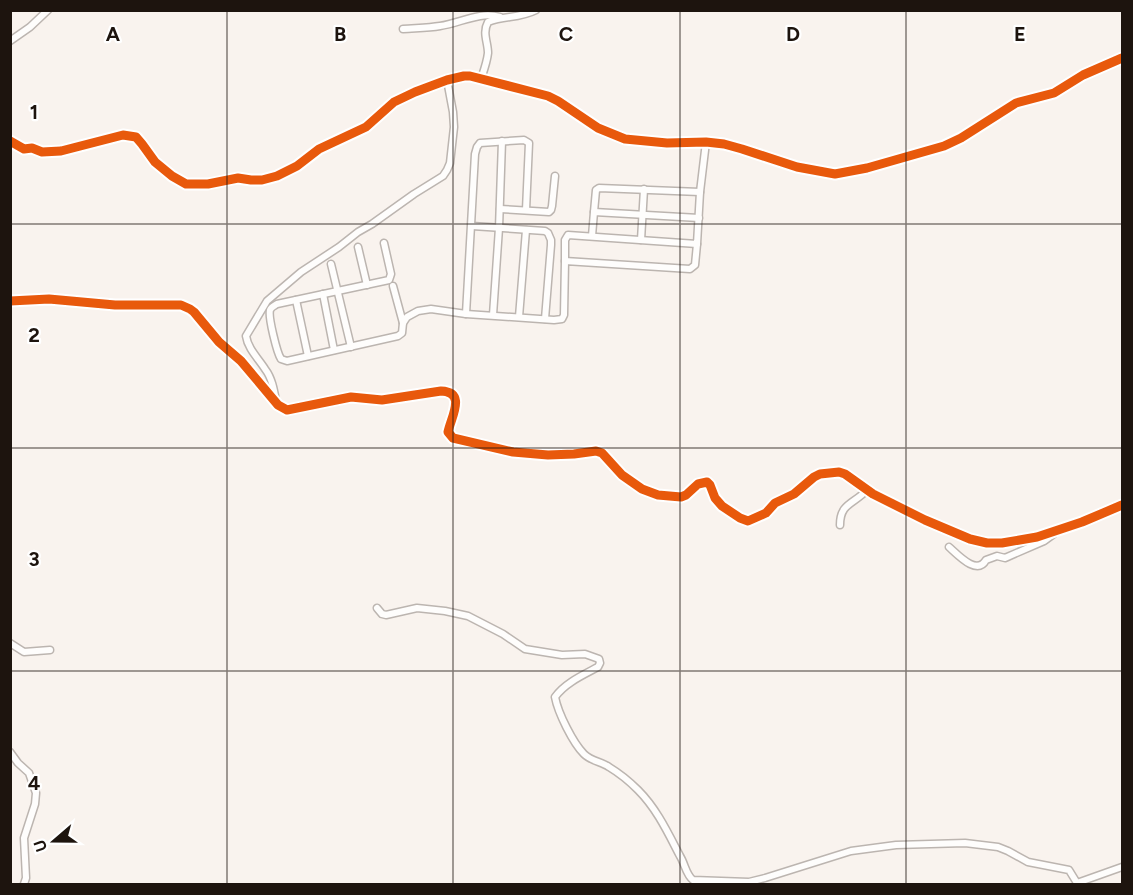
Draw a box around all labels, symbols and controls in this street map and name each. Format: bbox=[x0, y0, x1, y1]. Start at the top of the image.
text: A bbox=[106, 22, 121, 46]
text: B bbox=[334, 22, 346, 46]
text: C bbox=[559, 22, 573, 46]
text: D bbox=[786, 22, 800, 46]
text: E bbox=[1014, 22, 1026, 46]
text: 1 bbox=[30, 100, 38, 124]
text: 2 bbox=[28, 323, 40, 347]
text: 3 bbox=[28, 547, 40, 571]
text: 4 bbox=[28, 771, 41, 795]
north arrow bbox=[24, 811, 84, 871]
text: U bbox=[30, 837, 51, 855]

